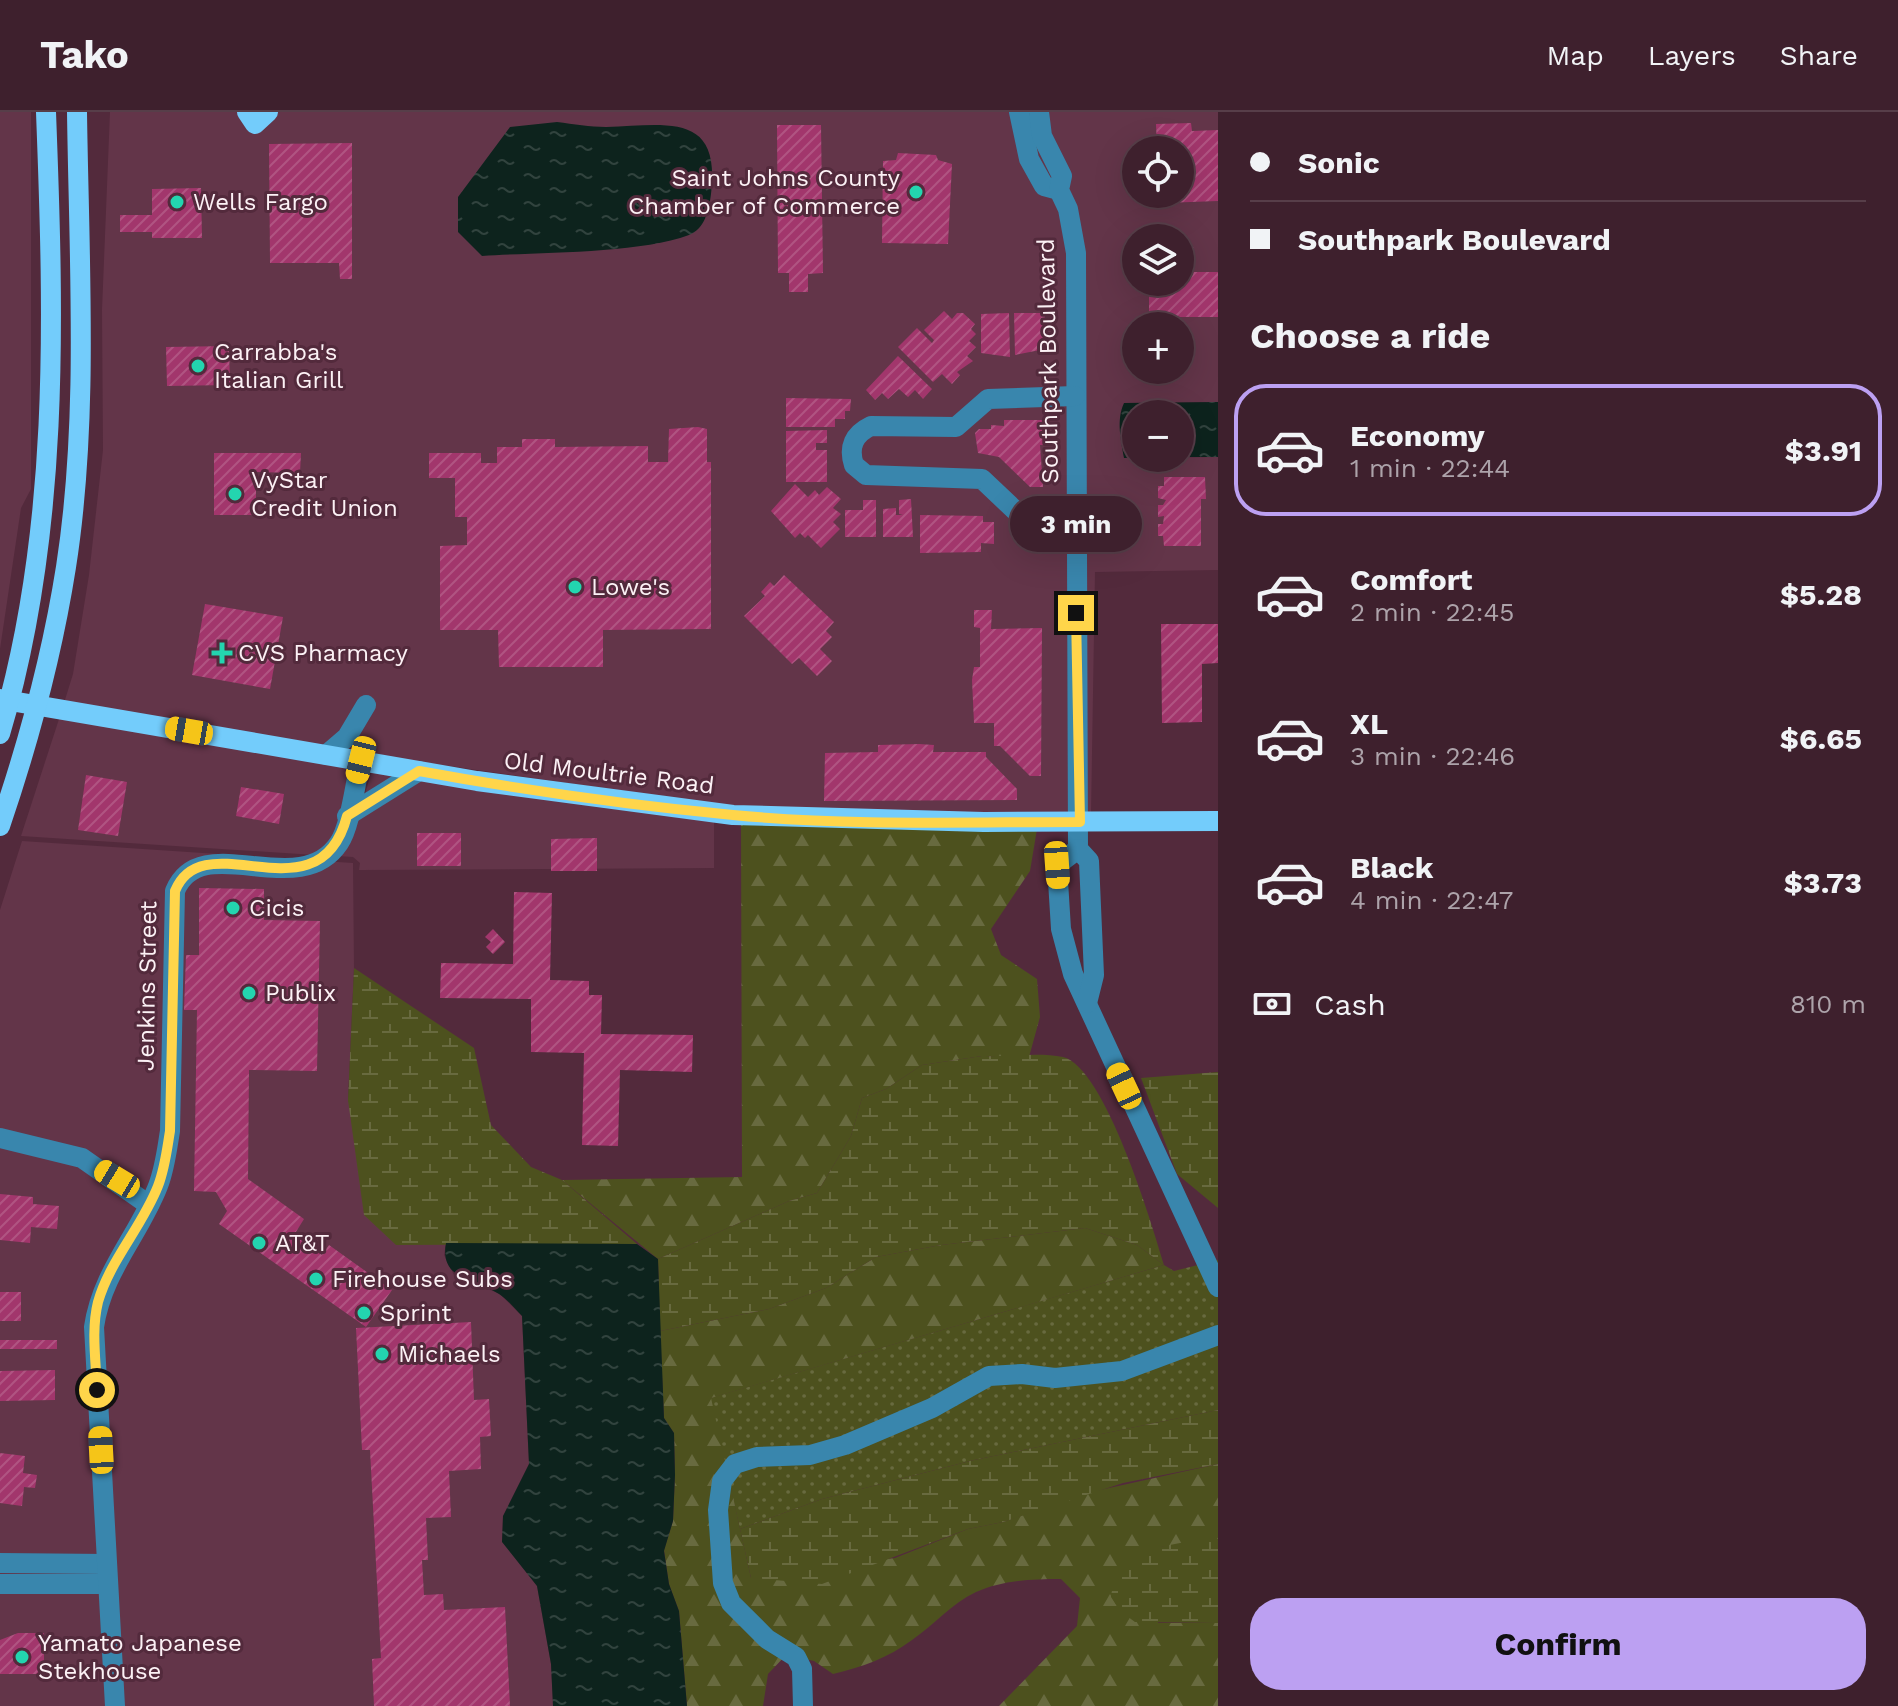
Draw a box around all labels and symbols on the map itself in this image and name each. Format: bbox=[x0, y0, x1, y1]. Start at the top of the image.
place label: Saint Johns County Chamber of Commerce bbox=[628, 164, 901, 220]
marker: Saint Johns County Chamber of Commerce bbox=[907, 183, 925, 201]
place label: Wells Fargo bbox=[193, 188, 328, 216]
marker: Wells Fargo bbox=[168, 193, 186, 211]
street label: Southpark Boulevard bbox=[1032, 238, 1064, 484]
place label: Carrabba's Italian Grill bbox=[214, 338, 344, 394]
marker: Carrabba's Italian Grill bbox=[189, 357, 207, 375]
place label: VyStar Credit Union bbox=[251, 466, 398, 522]
marker: VyStar Credit Union bbox=[226, 485, 244, 503]
callout: 3 min bbox=[1010, 497, 1142, 553]
place label: Lowe's bbox=[591, 573, 670, 601]
marker: Lowe's bbox=[566, 578, 584, 596]
route end bbox=[1058, 595, 1094, 631]
place label: CVS Pharmacy bbox=[238, 639, 409, 667]
marker: CVS Pharmacy bbox=[213, 644, 231, 662]
car bbox=[163, 715, 215, 747]
car bbox=[344, 734, 378, 786]
street label: Old Moultrie Road bbox=[502, 746, 716, 800]
car bbox=[1043, 840, 1071, 890]
place label: Cicis bbox=[249, 894, 304, 922]
marker: Cicis bbox=[224, 899, 242, 917]
street label: Jenkins Street bbox=[132, 901, 162, 1071]
place label: Publix bbox=[265, 979, 336, 1007]
marker: Publix bbox=[240, 984, 258, 1002]
car bbox=[1103, 1059, 1145, 1113]
car bbox=[90, 1156, 144, 1202]
place label: AT&T bbox=[275, 1229, 330, 1257]
marker: AT&T bbox=[250, 1234, 268, 1252]
place label: Firehouse Subs bbox=[332, 1265, 513, 1293]
marker: Firehouse Subs bbox=[307, 1270, 325, 1288]
place label: Sprint bbox=[380, 1299, 451, 1327]
marker: Sprint bbox=[355, 1304, 373, 1322]
place label: Michaels bbox=[398, 1340, 501, 1368]
marker: Michaels bbox=[373, 1345, 391, 1363]
route start bbox=[79, 1372, 115, 1408]
car bbox=[88, 1425, 114, 1475]
place label: Yamato Japanese Stekhouse bbox=[38, 1629, 242, 1685]
marker: Yamato Japanese Stekhouse bbox=[13, 1648, 31, 1666]

